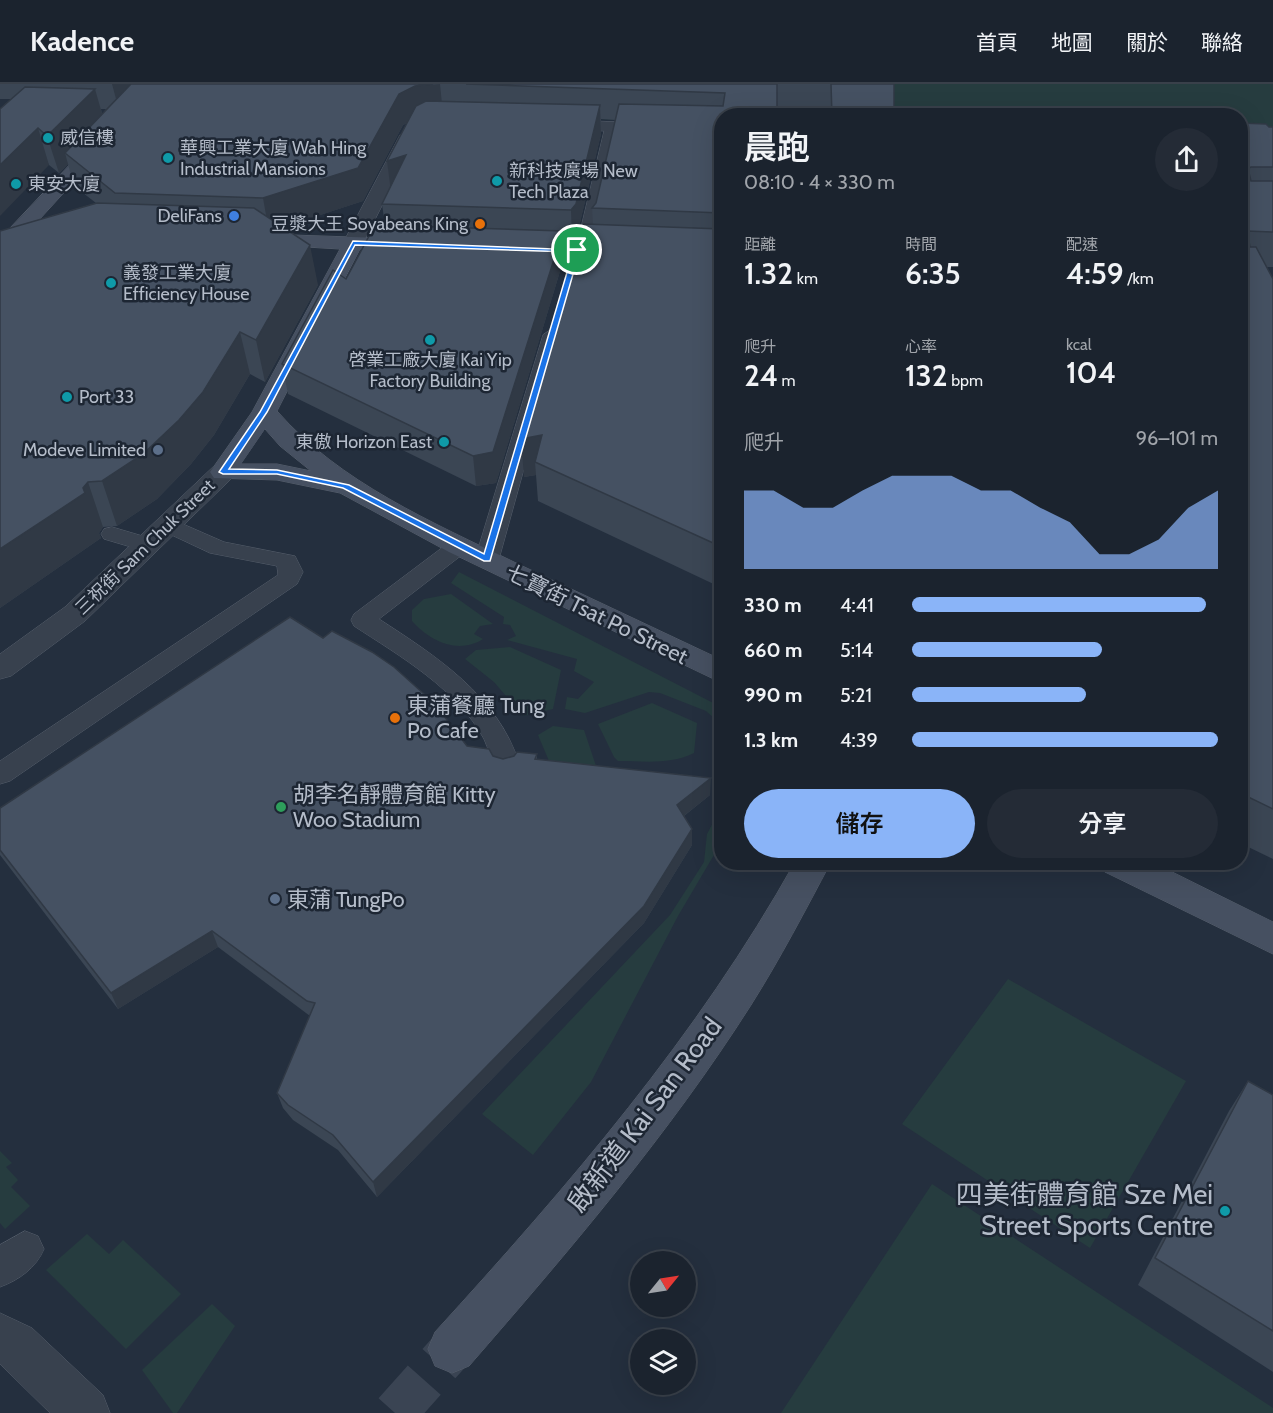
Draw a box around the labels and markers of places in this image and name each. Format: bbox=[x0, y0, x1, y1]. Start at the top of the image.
place label: 威信樓 bbox=[60, 127, 114, 149]
marker: 威信樓 bbox=[41, 131, 55, 145]
place label: 華興工業大廈 Wah Hing Industrial Mansions bbox=[180, 137, 367, 180]
marker: 華興工業大廈 Wah Hing Industrial Mansions bbox=[161, 151, 175, 165]
place label: 新科技廣場 New Tech Plaza bbox=[509, 160, 638, 203]
place label: 東安大廈 bbox=[28, 173, 100, 195]
marker: 新科技廣場 New Tech Plaza bbox=[490, 174, 504, 188]
marker: 東安大廈 bbox=[9, 177, 23, 191]
place label: DeliFans bbox=[157, 205, 222, 227]
marker: DeliFans bbox=[227, 209, 241, 223]
place label: 豆漿大王 Soyabeans King bbox=[271, 213, 469, 235]
marker: 豆漿大王 Soyabeans King bbox=[473, 217, 487, 231]
pin bbox=[551, 224, 602, 275]
place label: 義發工業大廈 Efficiency House bbox=[123, 262, 250, 305]
marker: 義發工業大廈 Efficiency House bbox=[104, 276, 118, 290]
marker: 啓業工廠大廈 Kai Yip Factory Building bbox=[423, 333, 437, 347]
place label: 啓業工廠大廈 Kai Yip Factory Building bbox=[348, 349, 512, 392]
place label: Port 33 bbox=[79, 386, 134, 408]
marker: Port 33 bbox=[60, 390, 74, 404]
place label: 東傲 Horizon East bbox=[296, 431, 432, 453]
marker: 東傲 Horizon East bbox=[437, 435, 451, 449]
place label: Modeve Limited bbox=[23, 439, 146, 461]
marker: Modeve Limited bbox=[151, 443, 165, 457]
place label: 東蒲餐廳 Tung Po Cafe bbox=[407, 692, 546, 744]
marker: 東蒲餐廳 Tung Po Cafe bbox=[388, 711, 402, 725]
place label: 胡李名靜體育館 Kitty Woo Stadium bbox=[293, 781, 496, 833]
marker: 胡李名靜體育館 Kitty Woo Stadium bbox=[274, 800, 288, 814]
place label: 東蒲 TungPo bbox=[287, 886, 405, 913]
marker: 東蒲 TungPo bbox=[268, 892, 282, 906]
place label: 四美街體育館 Sze Mei Street Sports Centre bbox=[956, 1178, 1213, 1242]
marker: 四美街體育館 Sze Mei Street Sports Centre bbox=[1218, 1204, 1232, 1218]

